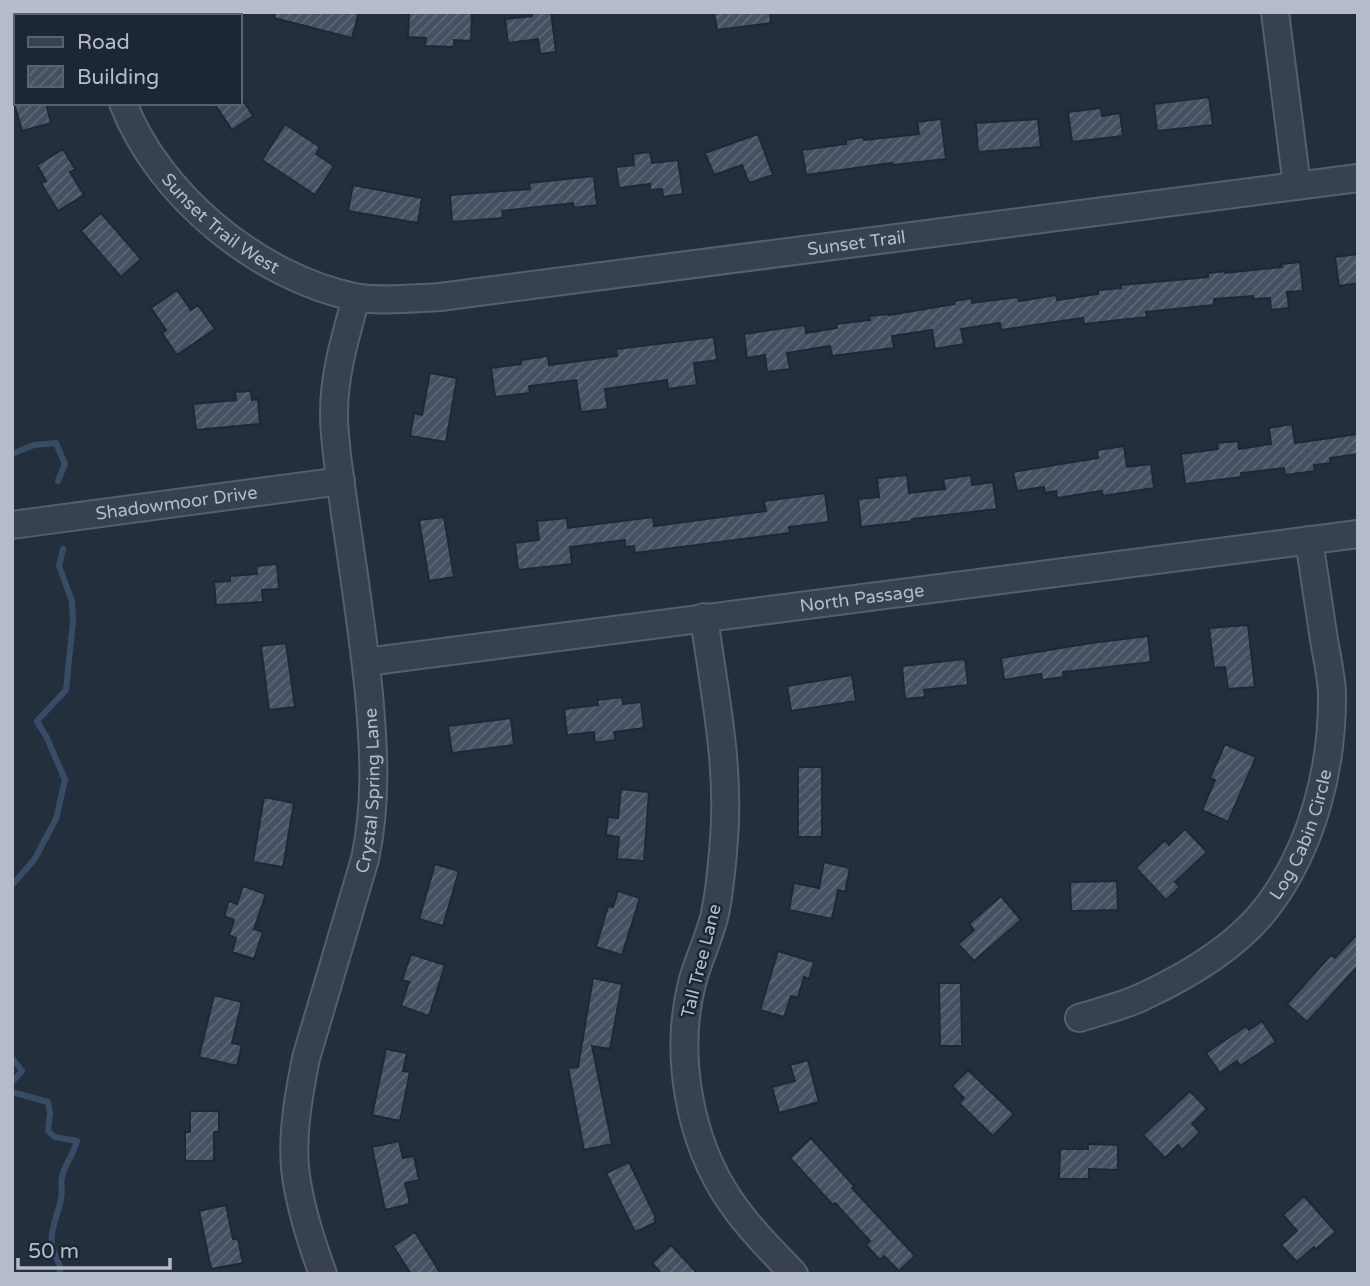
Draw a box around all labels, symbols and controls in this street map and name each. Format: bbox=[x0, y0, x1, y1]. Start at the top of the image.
legend bbox=[14, 14, 242, 105]
text: Road bbox=[77, 30, 130, 55]
text: Building bbox=[77, 65, 159, 90]
street label: Sunset Trail West bbox=[157, 169, 283, 279]
street label: Sunset Trail bbox=[806, 226, 907, 260]
street label: Shadowmoor Drive bbox=[94, 481, 259, 525]
street label: North Passage bbox=[798, 579, 925, 617]
street label: Crystal Spring Lane bbox=[350, 707, 384, 876]
street label: Log Cabin Circle bbox=[1265, 767, 1336, 904]
street label: Tall Tree Lane bbox=[676, 902, 726, 1020]
scale bar bbox=[18, 1226, 170, 1270]
text: 50 m bbox=[28, 1239, 79, 1264]

